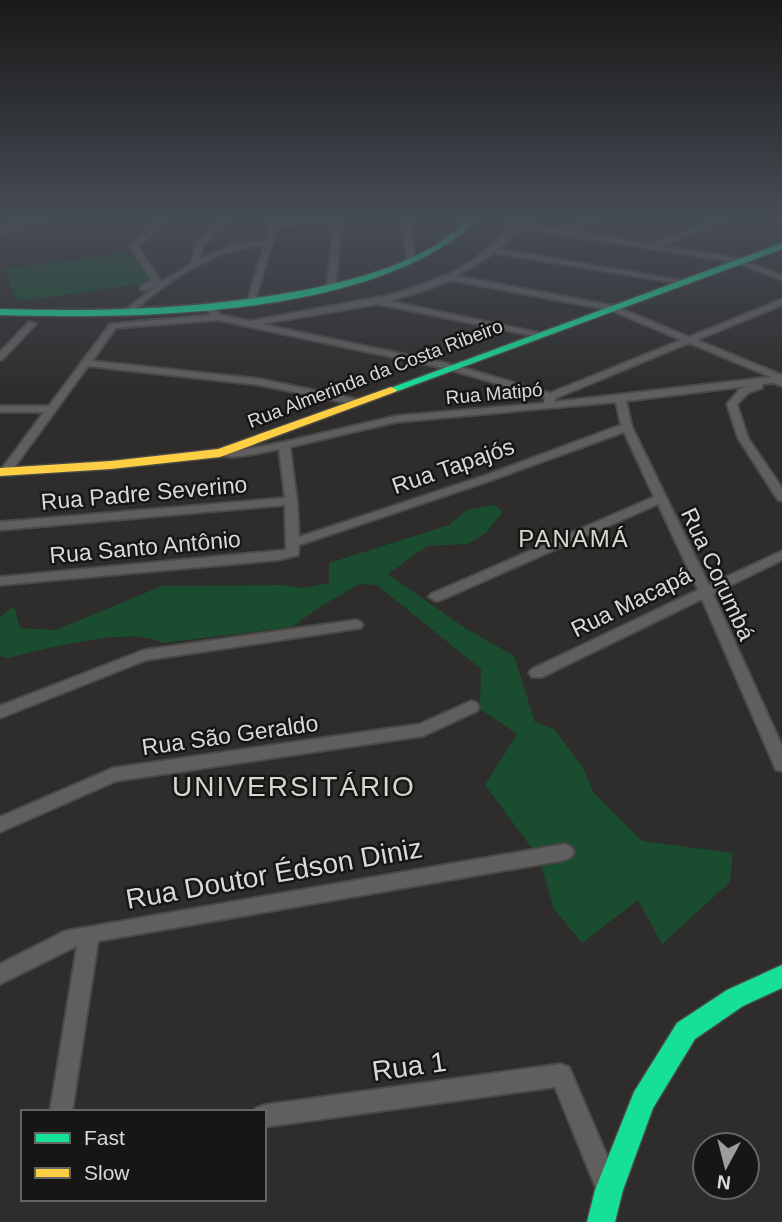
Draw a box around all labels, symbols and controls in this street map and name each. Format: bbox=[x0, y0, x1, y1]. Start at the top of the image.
street label: Rua Almerinda da Costa Ribeiro bbox=[245, 315, 506, 432]
street label: Rua Matipó bbox=[445, 379, 543, 408]
street label: Rua Tapajós bbox=[389, 433, 517, 499]
street label: Rua Padre Severino bbox=[40, 471, 248, 515]
street label: Rua Corumbá bbox=[676, 504, 760, 645]
district label: PANAMÁ bbox=[518, 525, 630, 552]
street label: Rua Santo Antônio bbox=[48, 526, 242, 568]
street label: Rua Macapá bbox=[567, 562, 695, 642]
street label: Rua São Geraldo bbox=[140, 710, 320, 760]
district label: UNIVERSITÁRIO bbox=[172, 771, 416, 802]
street label: Rua Doutor Édson Diniz bbox=[123, 832, 425, 915]
street label: Rua 1 bbox=[370, 1046, 448, 1087]
legend bbox=[21, 1110, 266, 1201]
text: Fast bbox=[84, 1126, 125, 1149]
north arrow bbox=[691, 1131, 761, 1201]
text: Slow bbox=[84, 1161, 130, 1184]
text: N bbox=[716, 1171, 732, 1194]

